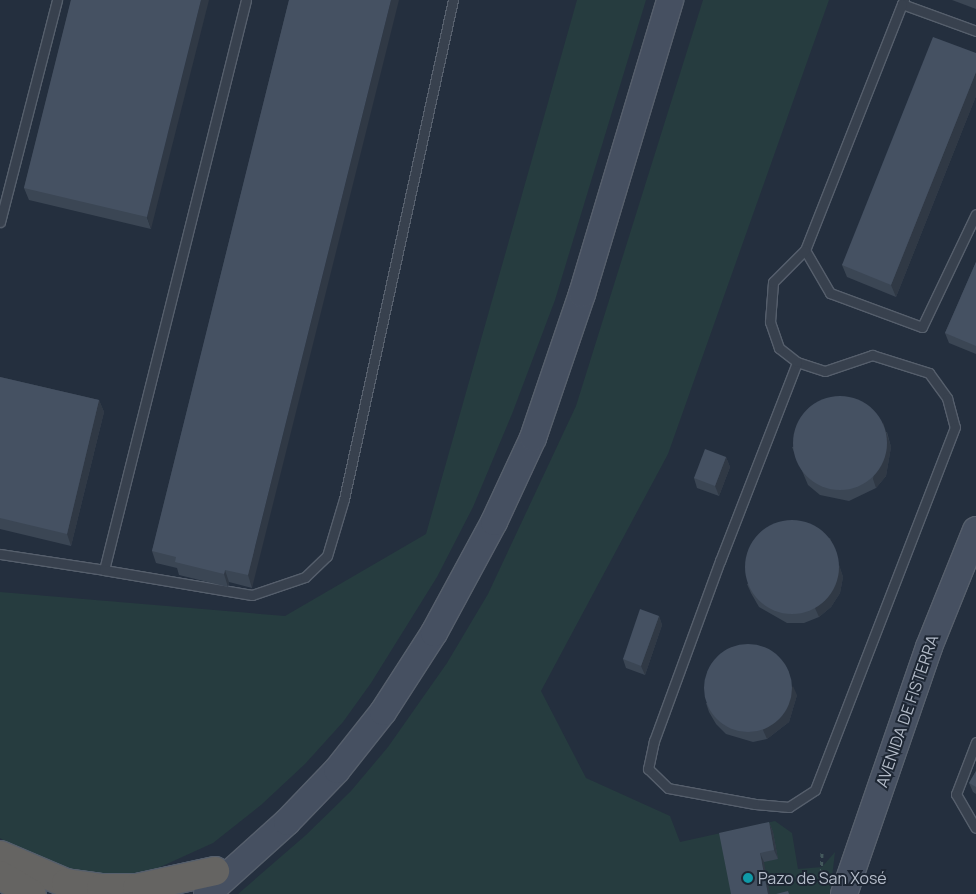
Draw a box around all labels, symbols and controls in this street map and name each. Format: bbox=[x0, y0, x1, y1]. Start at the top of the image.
street label: AVENIDA DE FISTERRA bbox=[872, 632, 942, 790]
place label: Pazo de San Xosé bbox=[758, 868, 887, 888]
marker: Pazo de San Xosé bbox=[742, 872, 754, 884]

